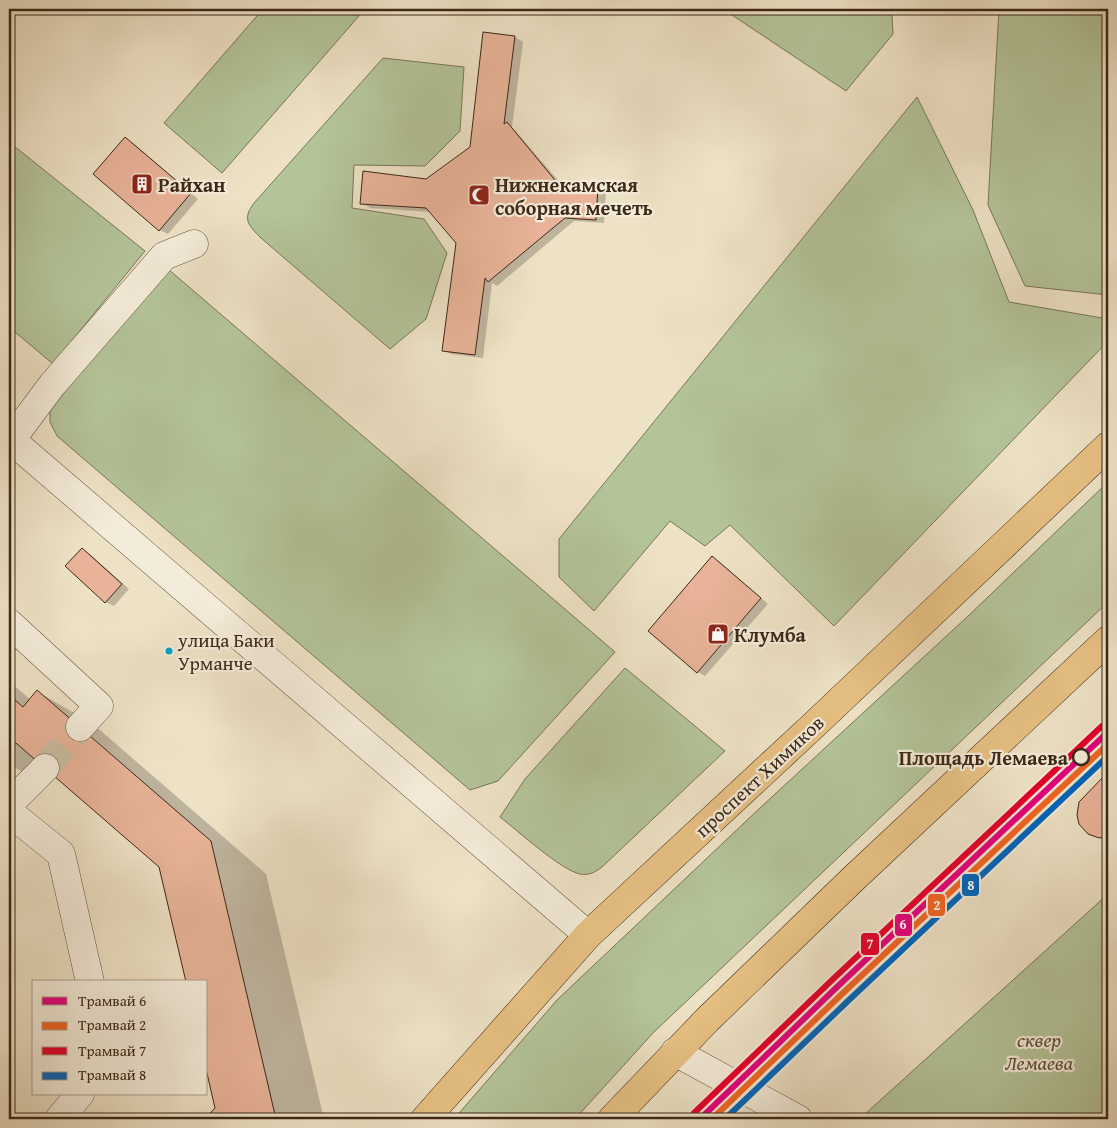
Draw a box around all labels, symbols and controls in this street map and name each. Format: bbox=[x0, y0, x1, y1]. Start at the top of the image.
place label: Райхан bbox=[158, 170, 226, 199]
place label: Нижнекамская соборная мечеть bbox=[495, 170, 653, 222]
building icon: Райхан bbox=[130, 172, 154, 196]
mosque icon: Нижнекамская соборная мечеть bbox=[467, 183, 491, 207]
place label: Клумба bbox=[734, 620, 807, 649]
shop icon: Клумба bbox=[706, 622, 730, 646]
place label: улица Баки Урманче bbox=[177, 626, 275, 677]
marker: улица Баки Урманче bbox=[164, 646, 174, 656]
street label: проспект Химиков bbox=[688, 708, 830, 844]
place label: Площадь Лемаева bbox=[899, 743, 1069, 772]
marker: Площадь Лемаева bbox=[1072, 748, 1090, 766]
line badge: 8 bbox=[961, 873, 980, 897]
text: 8 bbox=[967, 875, 975, 895]
line badge: 2 bbox=[927, 893, 946, 917]
text: 2 bbox=[933, 895, 941, 915]
line badge: 6 bbox=[894, 913, 913, 937]
text: 6 bbox=[899, 914, 907, 934]
line badge: 7 bbox=[860, 932, 880, 956]
text: 7 bbox=[866, 934, 874, 954]
legend bbox=[32, 980, 208, 1096]
text: Трамвай 6 bbox=[78, 990, 146, 1011]
text: Трамвай 2 bbox=[78, 1014, 146, 1035]
park label: сквер Лемаева bbox=[1005, 1025, 1074, 1077]
text: Трамвай 7 bbox=[78, 1040, 146, 1061]
text: Трамвай 8 bbox=[78, 1064, 146, 1085]

